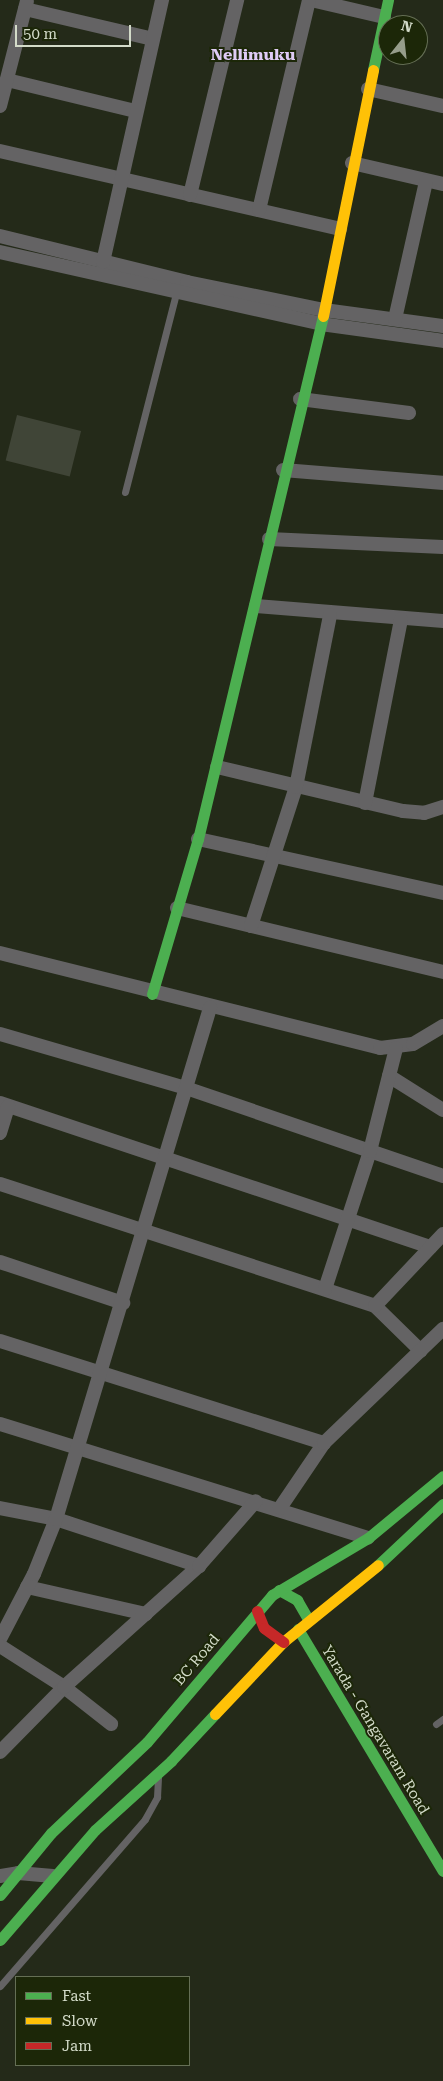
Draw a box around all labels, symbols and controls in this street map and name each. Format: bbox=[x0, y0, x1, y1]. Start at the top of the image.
scale bar bbox=[18, 15, 134, 47]
north arrow bbox=[378, 15, 428, 65]
text: N bbox=[399, 17, 414, 36]
text: 50 m bbox=[23, 25, 57, 43]
district label: Nellimuku bbox=[211, 45, 295, 65]
street label: BC Road bbox=[170, 1631, 224, 1689]
street label: Yarada - Gangavaram Road bbox=[317, 1642, 433, 1818]
legend bbox=[15, 1976, 190, 2066]
text: Fast bbox=[62, 1987, 91, 2005]
text: Slow bbox=[62, 2012, 97, 2030]
text: Jam bbox=[62, 2037, 92, 2055]

